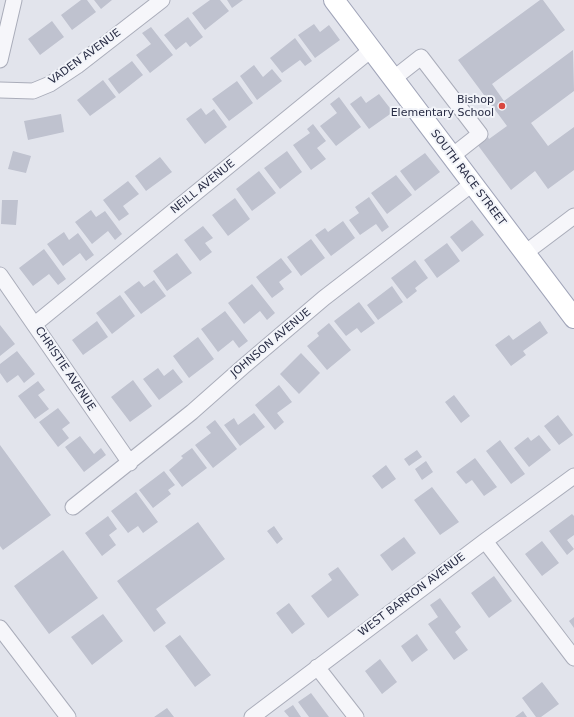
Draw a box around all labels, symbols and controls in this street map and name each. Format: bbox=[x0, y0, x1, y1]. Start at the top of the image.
street label: VADEN AVENUE bbox=[46, 26, 124, 88]
place label: Bishop Elementary School bbox=[391, 93, 494, 119]
marker: Bishop Elementary School bbox=[497, 101, 507, 111]
street label: SOUTH RACE STREET bbox=[428, 127, 508, 229]
street label: NEILL AVENUE bbox=[168, 157, 238, 217]
street label: JOHNSON AVENUE bbox=[228, 306, 314, 380]
street label: CHRISTIE AVENUE bbox=[32, 324, 98, 414]
street label: WEST BARRON AVENUE bbox=[356, 551, 468, 639]

